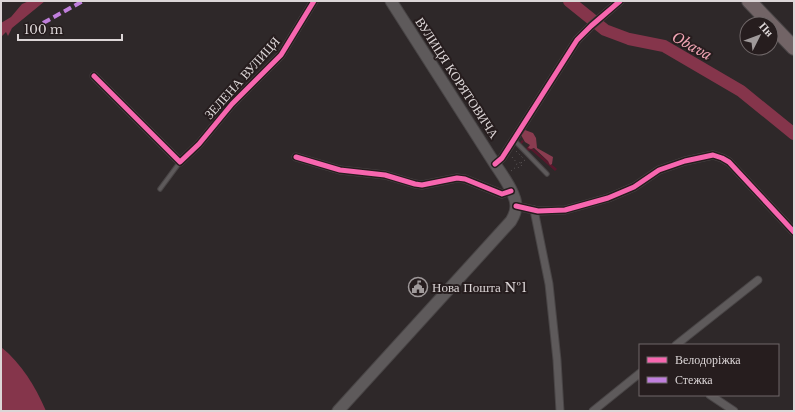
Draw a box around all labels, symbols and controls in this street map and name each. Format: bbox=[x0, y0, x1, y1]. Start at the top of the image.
street label: ВУЛИЦЯ КОРЯТОВИЧА bbox=[411, 14, 503, 142]
scale bar bbox=[18, 16, 122, 42]
north arrow bbox=[739, 16, 779, 56]
text: Пн bbox=[756, 19, 777, 40]
text: 100 m bbox=[24, 22, 63, 37]
water label: Obava bbox=[669, 28, 715, 64]
street label: ЗЕЛЕНА ВУЛИЦЯ bbox=[200, 33, 284, 123]
public building icon: Нова Пошта №1 bbox=[407, 276, 429, 298]
place label: Нова Пошта №1 bbox=[432, 279, 527, 296]
legend bbox=[639, 344, 779, 396]
text: Велодоріжка bbox=[675, 352, 741, 367]
text: Стежка bbox=[675, 372, 713, 387]

